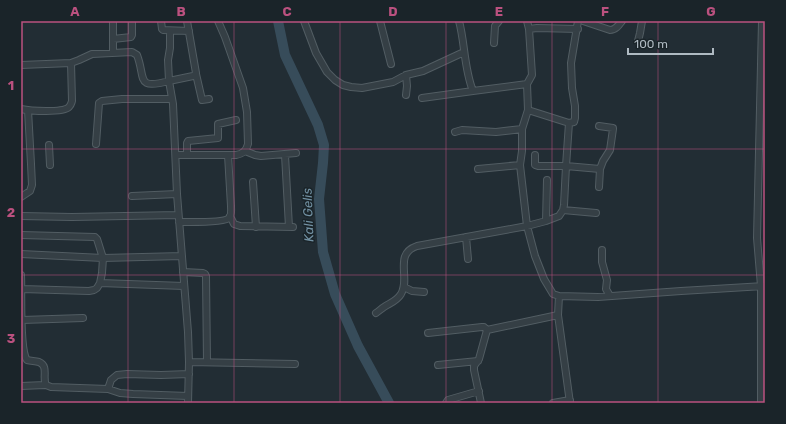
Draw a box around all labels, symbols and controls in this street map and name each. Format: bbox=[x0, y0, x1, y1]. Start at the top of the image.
text: A bbox=[70, 4, 80, 19]
text: B bbox=[176, 4, 186, 19]
text: C bbox=[282, 4, 292, 19]
text: D bbox=[388, 4, 398, 19]
text: E bbox=[495, 4, 503, 19]
text: F bbox=[601, 4, 609, 19]
text: G bbox=[706, 4, 716, 19]
scale bar bbox=[628, 30, 713, 56]
text: 100 m bbox=[634, 37, 668, 51]
text: 1 bbox=[8, 78, 14, 93]
water label: Kali Gelis bbox=[300, 187, 316, 242]
text: 2 bbox=[7, 205, 15, 220]
text: 3 bbox=[7, 331, 16, 346]

